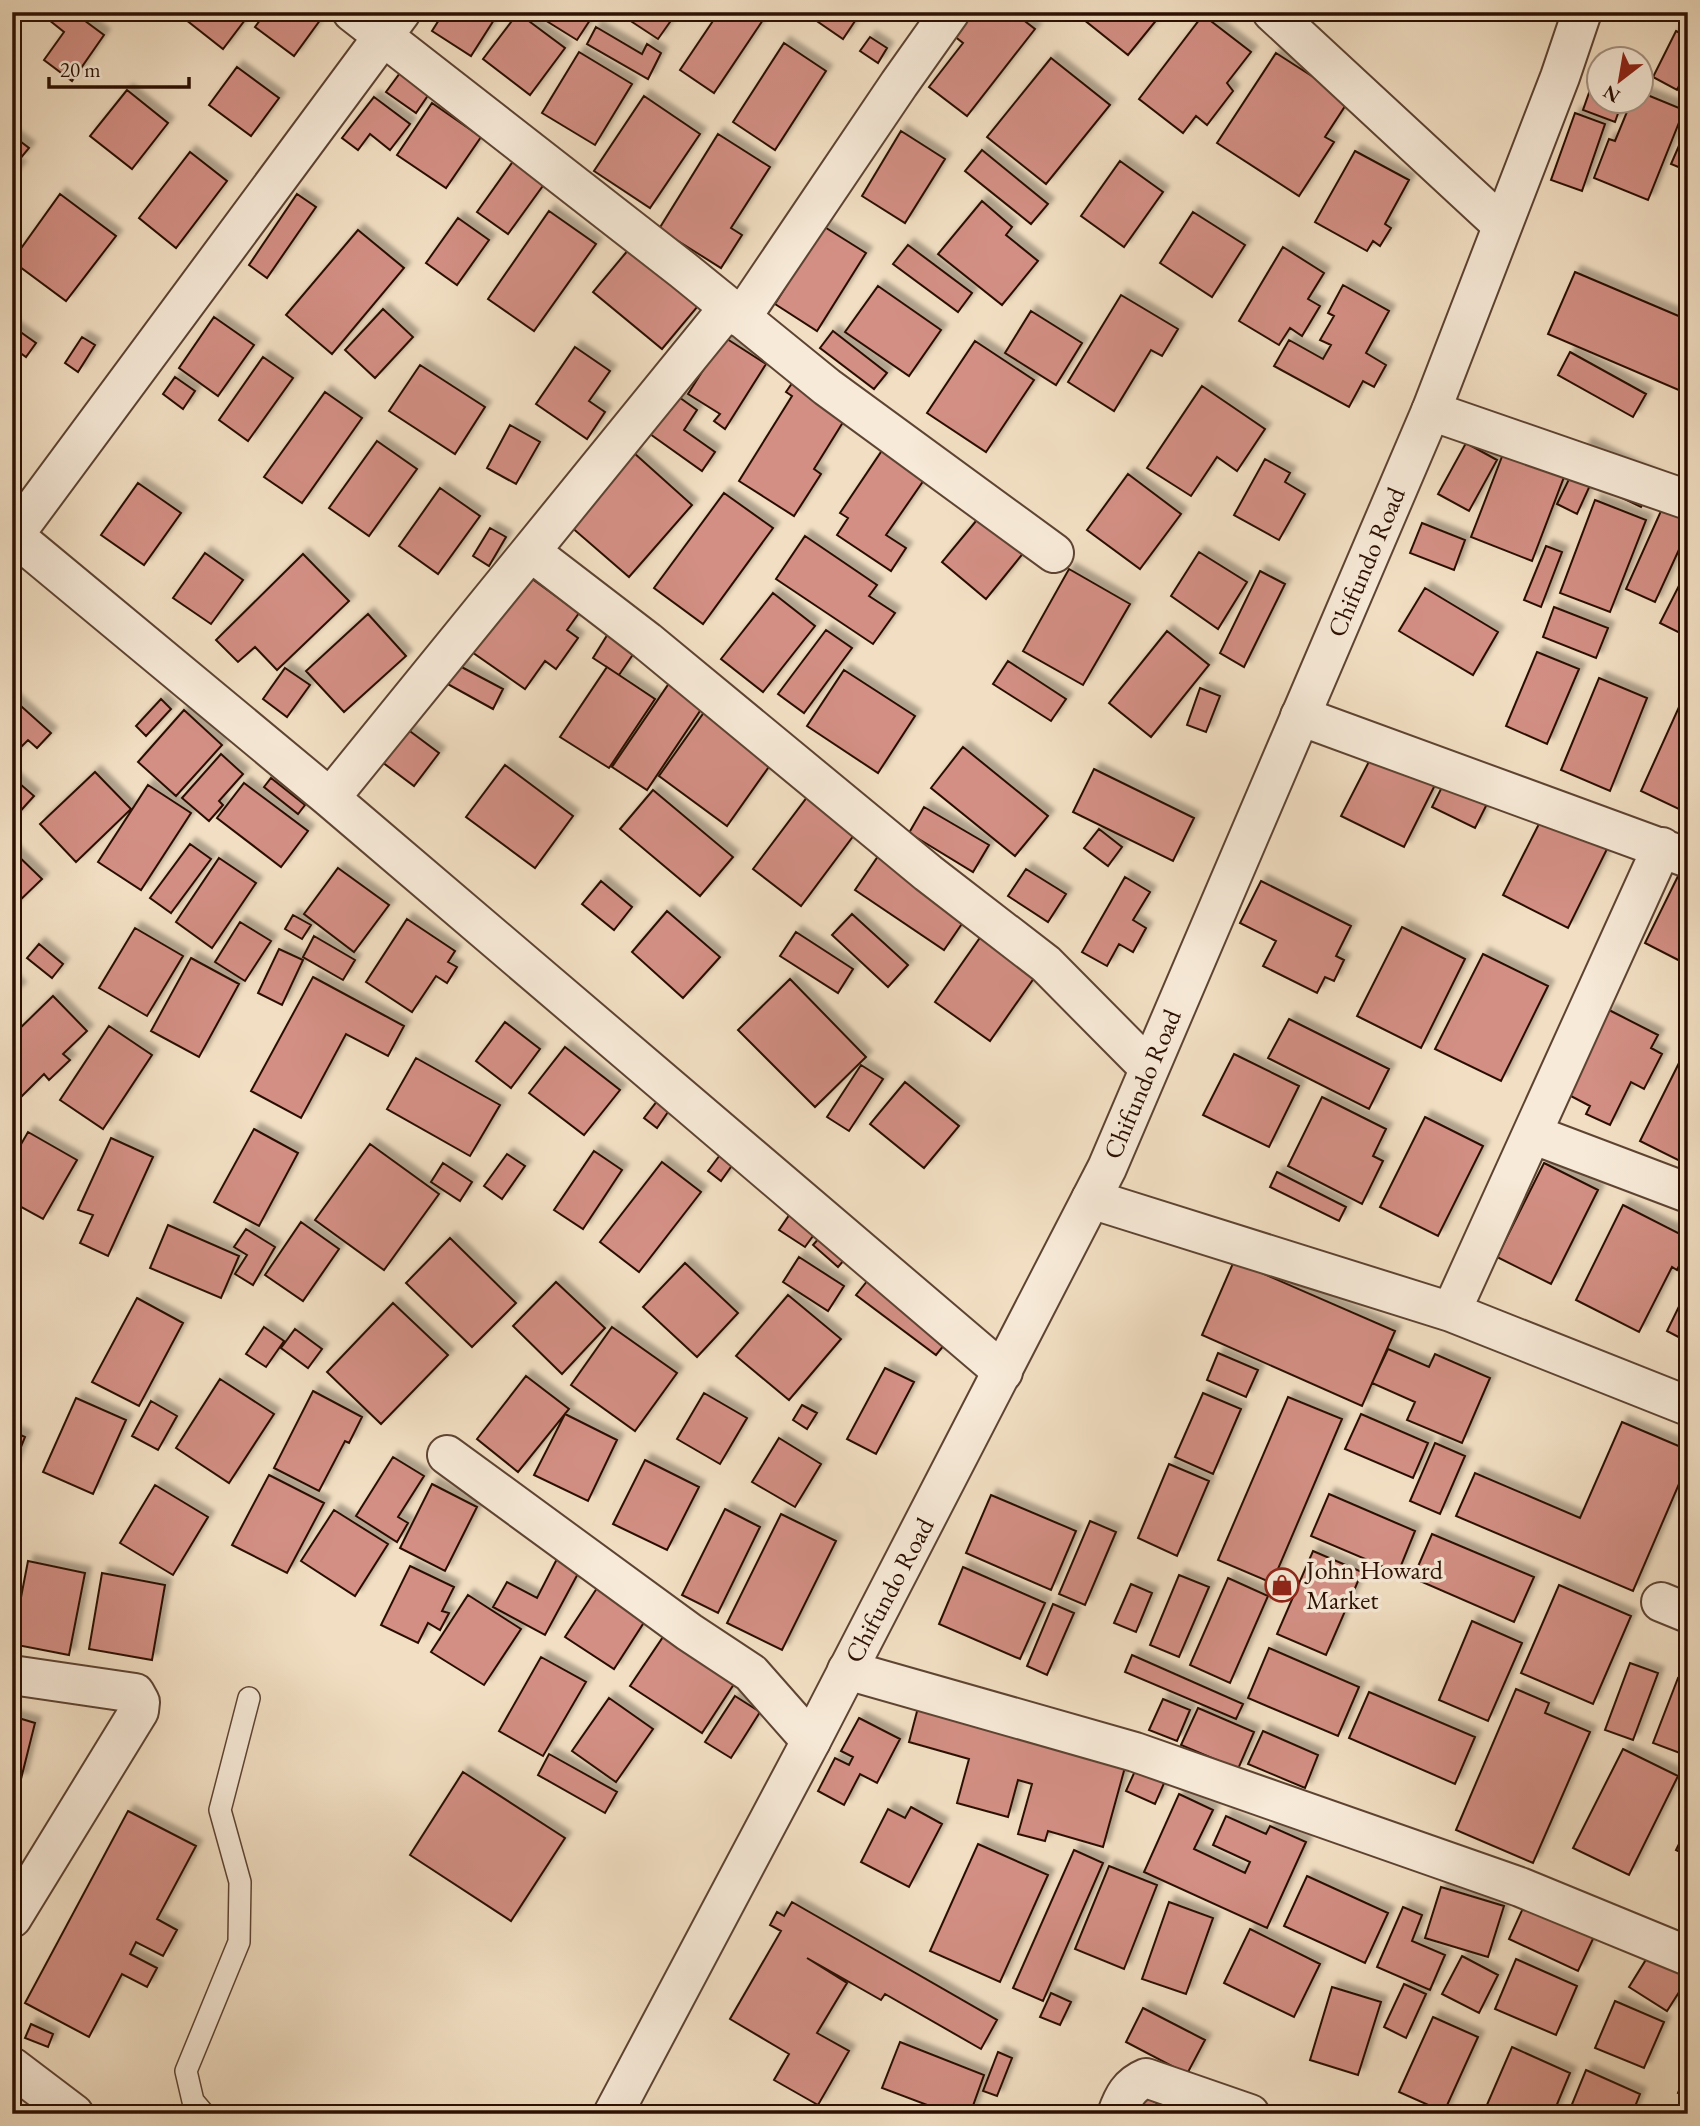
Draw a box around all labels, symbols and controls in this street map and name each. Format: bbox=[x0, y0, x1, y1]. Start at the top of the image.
scale bar bbox=[49, 46, 189, 90]
north arrow bbox=[1584, 46, 1654, 116]
text: 20 m bbox=[60, 56, 101, 83]
text: N bbox=[1598, 79, 1625, 109]
street label: Chifundo Road bbox=[1319, 481, 1413, 642]
street label: Chifundo Road bbox=[1095, 1003, 1189, 1164]
street label: Chifundo Road bbox=[837, 1511, 942, 1668]
place label: John Howard Market bbox=[1304, 1553, 1444, 1617]
shop icon: John Howard Market bbox=[1263, 1566, 1301, 1604]

